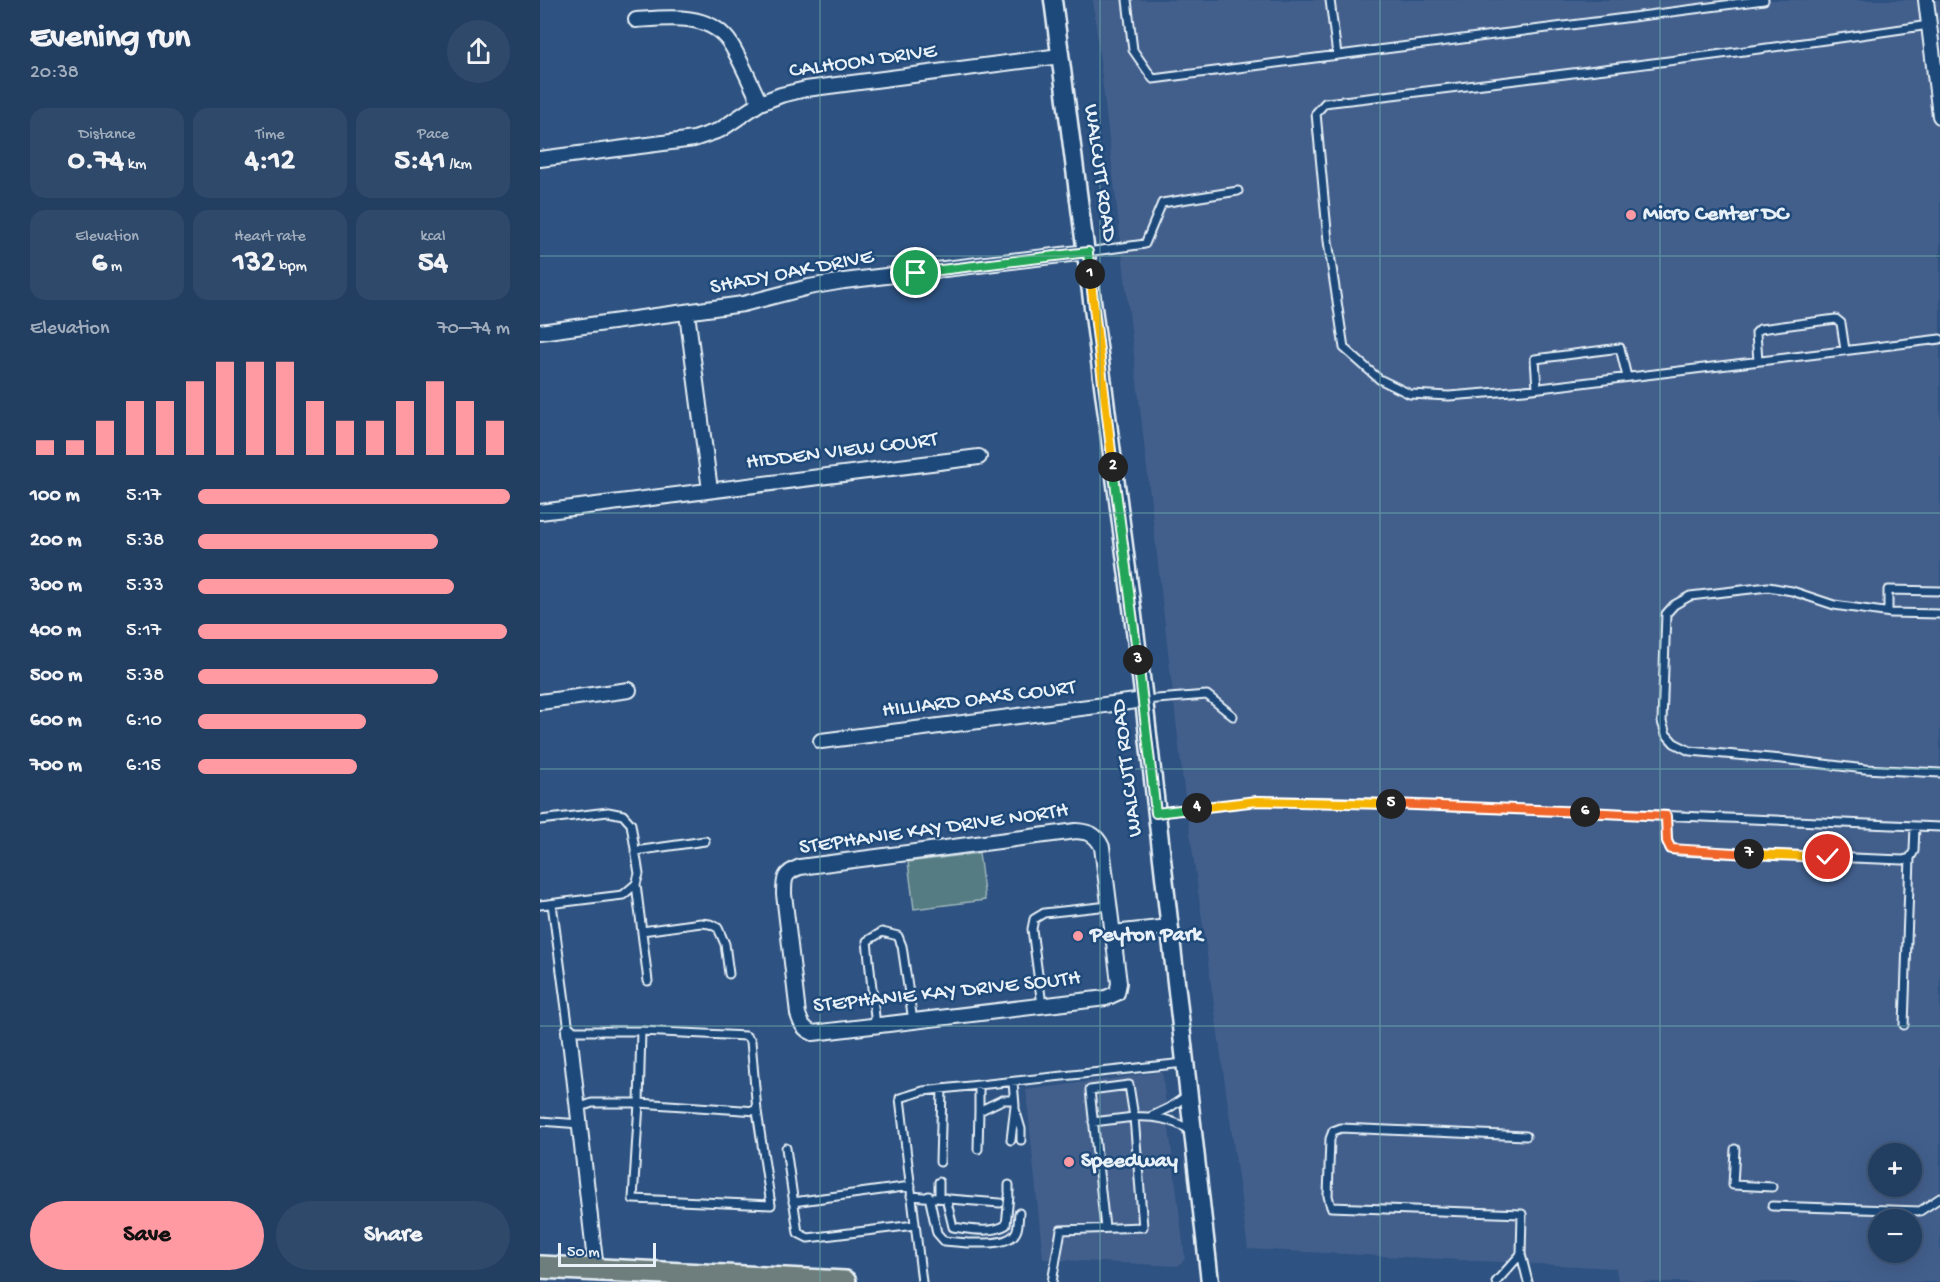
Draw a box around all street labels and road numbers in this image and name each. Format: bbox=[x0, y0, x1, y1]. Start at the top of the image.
street label: CALHOON DRIVE bbox=[788, 39, 940, 85]
street label: WALCUTT ROAD bbox=[1076, 103, 1122, 244]
street label: SHADY OAK DRIVE bbox=[708, 244, 877, 302]
street label: HIDDEN VIEW COURT bbox=[745, 427, 941, 477]
street label: HILLIARD OAKS COURT bbox=[881, 675, 1079, 725]
street label: WALCUTT ROAD bbox=[1107, 697, 1149, 838]
street label: STEPHANIE KAY DRIVE NORTH bbox=[798, 798, 1071, 862]
street label: STEPHANIE KAY DRIVE SOUTH bbox=[812, 966, 1082, 1020]

